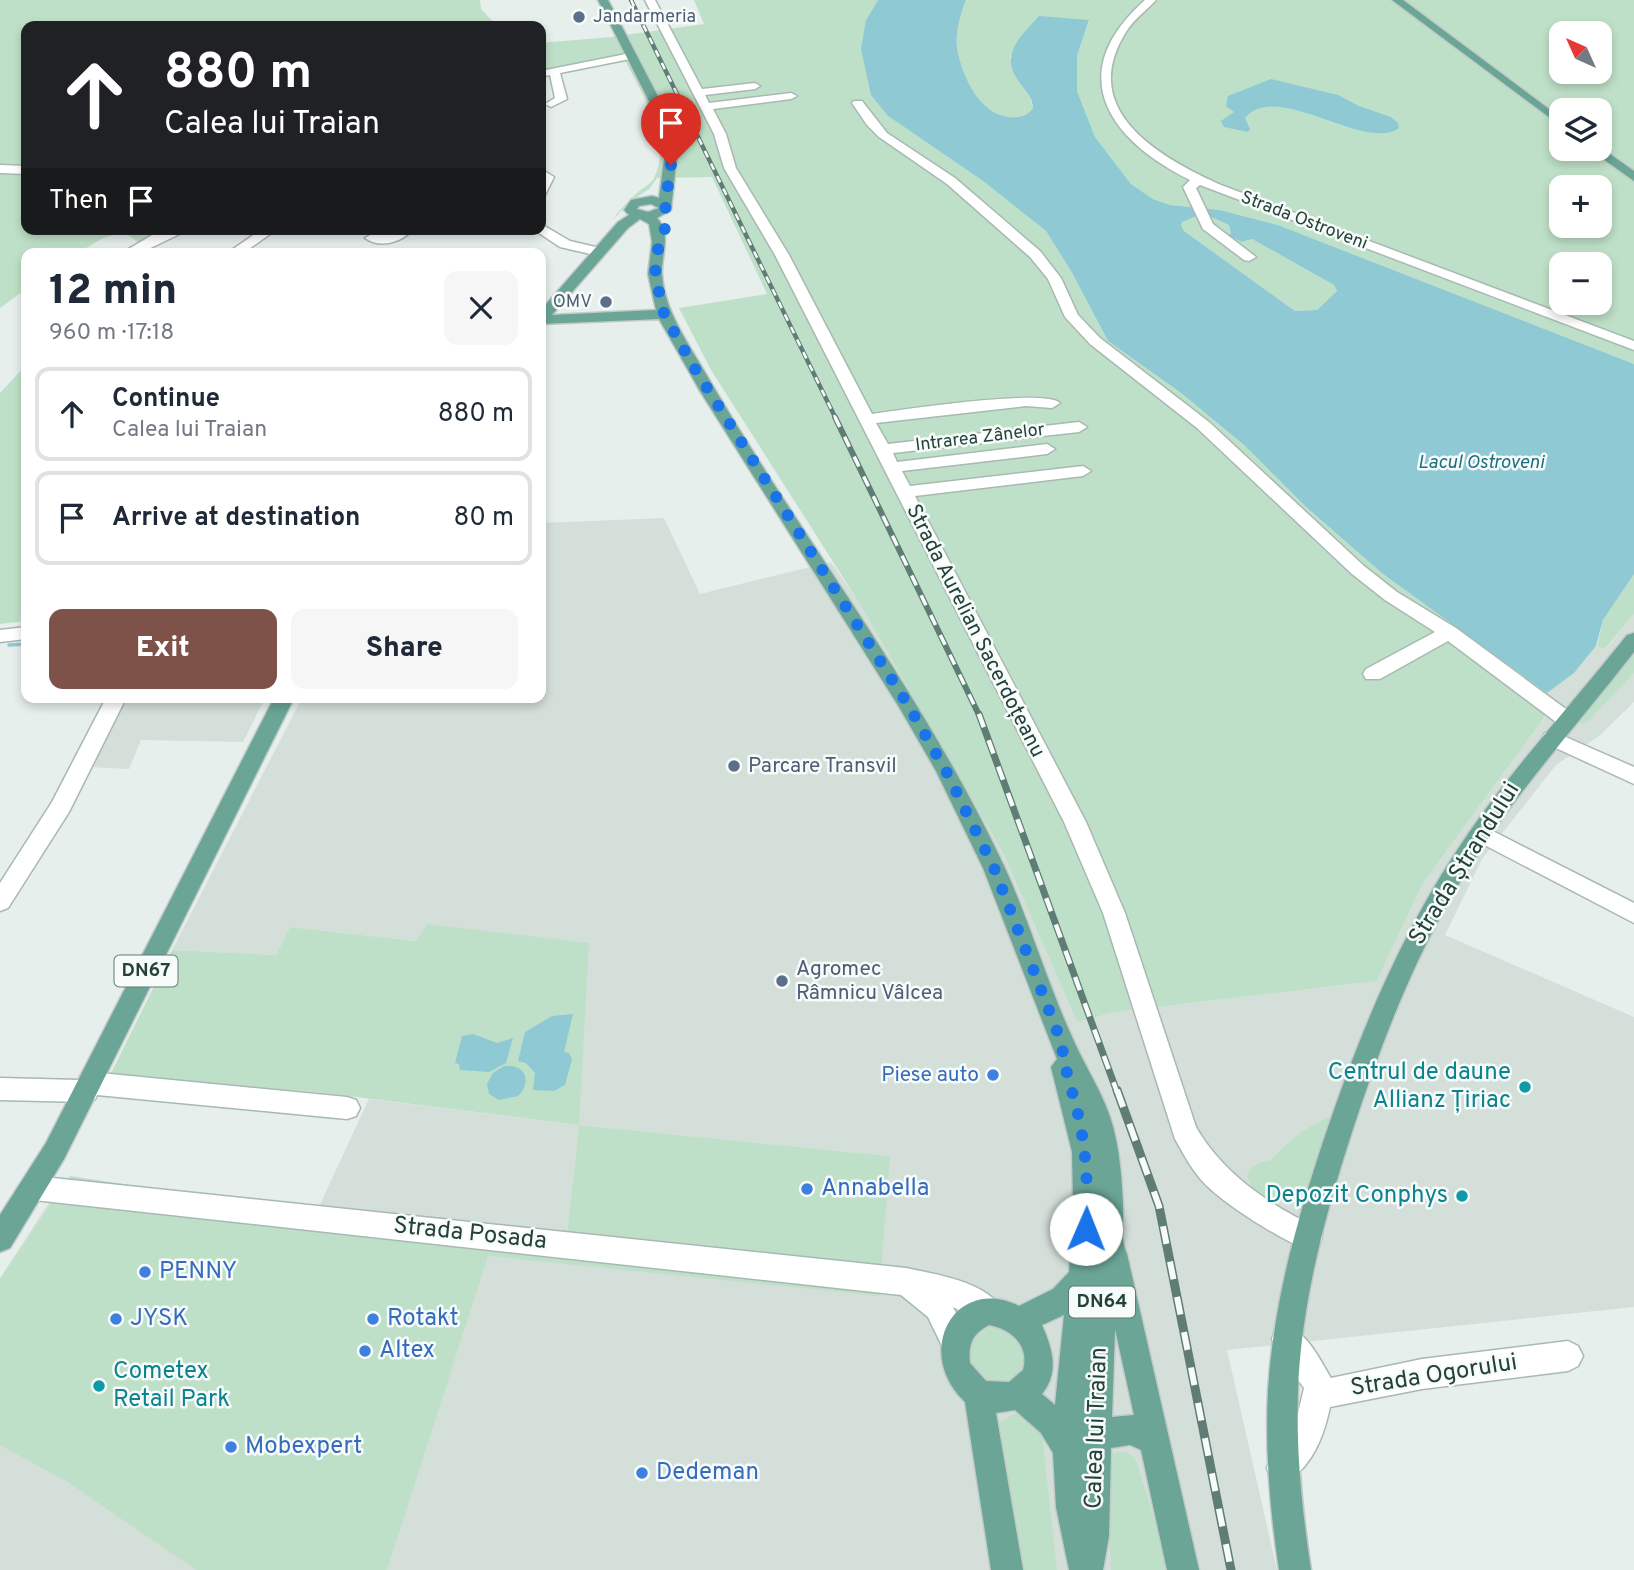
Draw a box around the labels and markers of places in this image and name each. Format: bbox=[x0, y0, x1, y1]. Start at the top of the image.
place label: Jandarmeria bbox=[593, 6, 696, 29]
marker: Jandarmeria bbox=[571, 9, 587, 25]
pin bbox=[641, 93, 701, 165]
place label: OMV bbox=[553, 291, 592, 314]
marker: OMV bbox=[598, 294, 614, 310]
place label: Parcare Transvil bbox=[748, 753, 897, 780]
marker: Parcare Transvil bbox=[726, 758, 742, 774]
place label: Agromec Râmnicu Vâlcea bbox=[796, 956, 943, 1007]
marker: Agromec Râmnicu Vâlcea bbox=[774, 973, 790, 989]
place label: Centrul de daune Allianz Țiriac bbox=[1328, 1058, 1511, 1116]
place label: Piese auto bbox=[881, 1062, 979, 1089]
marker: Piese auto bbox=[985, 1067, 1001, 1083]
marker: Centrul de daune Allianz Țiriac bbox=[1517, 1079, 1533, 1095]
place label: Annabella bbox=[821, 1174, 929, 1204]
marker: Annabella bbox=[799, 1181, 815, 1197]
place label: Depozit Conphys bbox=[1265, 1181, 1448, 1211]
marker: Depozit Conphys bbox=[1454, 1188, 1470, 1204]
place label: PENNY bbox=[159, 1257, 237, 1287]
marker: PENNY bbox=[137, 1264, 153, 1280]
place label: JYSK bbox=[130, 1304, 188, 1334]
place label: Rotakt bbox=[387, 1304, 459, 1334]
marker: JYSK bbox=[108, 1311, 124, 1327]
marker: Rotakt bbox=[365, 1311, 381, 1327]
place label: Altex bbox=[379, 1336, 435, 1366]
marker: Altex bbox=[357, 1343, 373, 1359]
place label: Cometex Retail Park bbox=[113, 1357, 230, 1415]
marker: Cometex Retail Park bbox=[91, 1378, 107, 1394]
place label: Mobexpert bbox=[245, 1432, 362, 1462]
marker: Mobexpert bbox=[223, 1439, 239, 1455]
place label: Dedeman bbox=[656, 1458, 759, 1488]
marker: Dedeman bbox=[634, 1465, 650, 1481]

